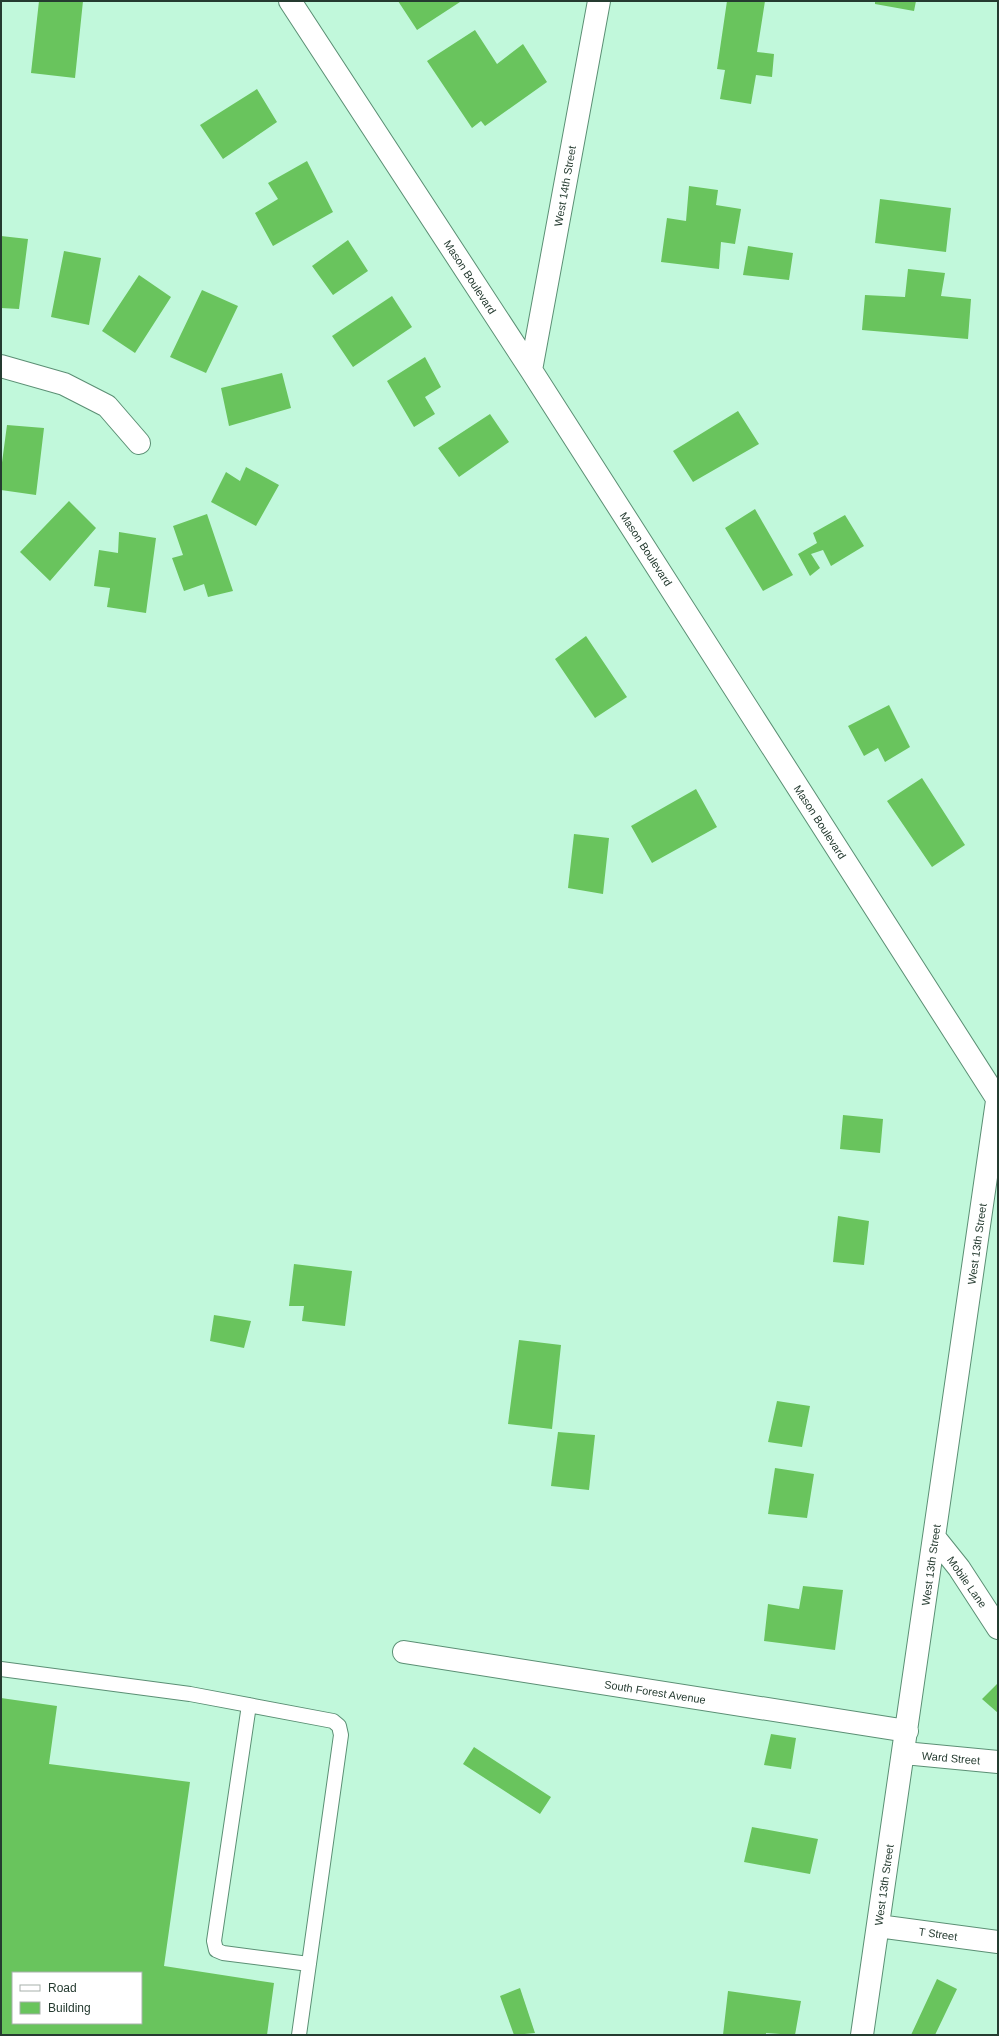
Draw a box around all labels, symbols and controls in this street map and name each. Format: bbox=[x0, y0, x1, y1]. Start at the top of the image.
street label: West 14th Street bbox=[552, 145, 578, 227]
street label: Mason Boulevard bbox=[442, 238, 498, 316]
street label: Mason Boulevard bbox=[618, 510, 674, 588]
street label: Mason Boulevard bbox=[792, 783, 848, 861]
street label: West 13th Street bbox=[965, 1203, 989, 1285]
street label: West 13th Street bbox=[919, 1524, 943, 1606]
street label: Mobile Lane bbox=[945, 1554, 989, 1610]
street label: South Forest Avenue bbox=[603, 1678, 707, 1706]
street label: Ward Street bbox=[921, 1749, 981, 1767]
street label: West 13th Street bbox=[872, 1844, 896, 1926]
street label: T Street bbox=[918, 1925, 958, 1943]
legend bbox=[12, 1972, 142, 2024]
text: Road bbox=[48, 1981, 77, 1995]
text: Building bbox=[48, 2001, 91, 2015]

